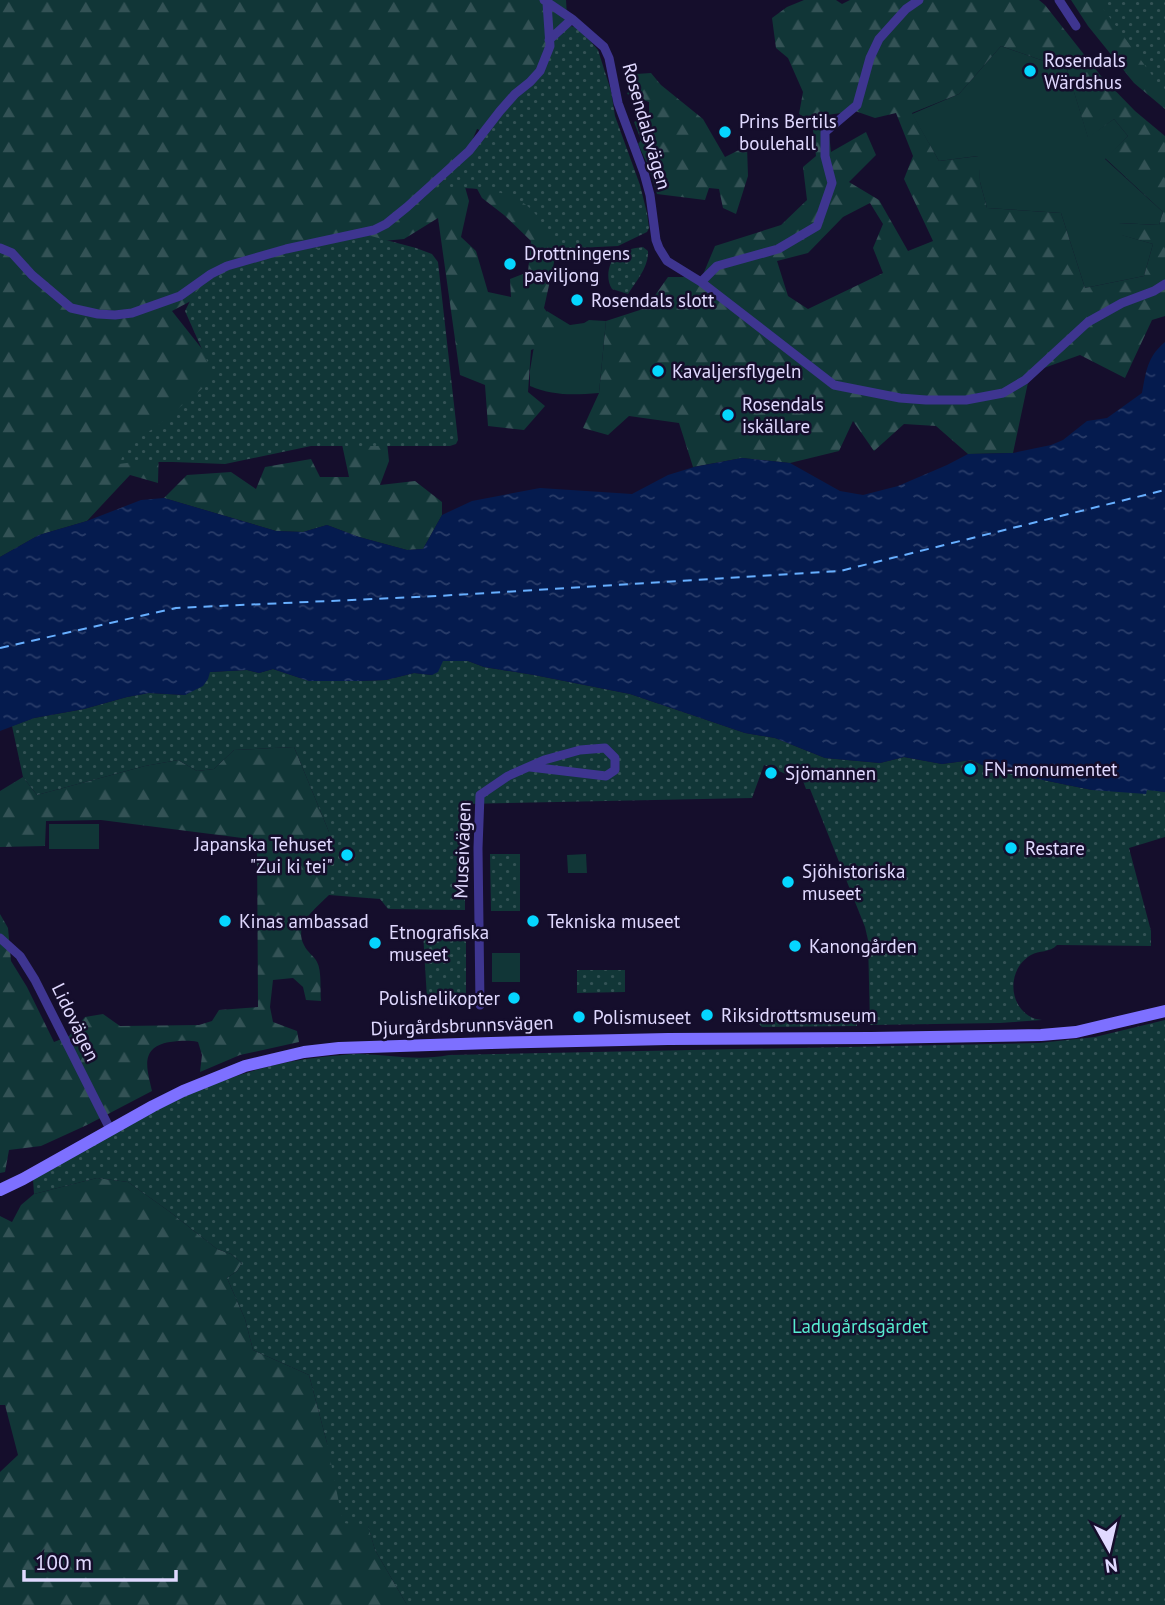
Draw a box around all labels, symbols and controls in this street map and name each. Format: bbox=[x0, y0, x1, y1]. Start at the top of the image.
place label: Rosendals Wärdshus bbox=[1044, 48, 1126, 94]
street label: Rosendalsvägen bbox=[617, 60, 677, 192]
marker: Rosendals Wärdshus bbox=[1022, 63, 1038, 79]
place label: Prins Bertils boulehall bbox=[739, 109, 837, 155]
marker: Prins Bertils boulehall bbox=[717, 124, 733, 140]
place label: Drottningens paviljong bbox=[524, 241, 630, 287]
marker: Drottningens paviljong bbox=[502, 256, 518, 272]
place label: Rosendals slott bbox=[591, 288, 715, 312]
marker: Rosendals slott bbox=[569, 292, 585, 308]
place label: Kavaljersflygeln bbox=[672, 359, 801, 383]
marker: Kavaljersflygeln bbox=[650, 363, 666, 379]
place label: Rosendals iskällare bbox=[742, 392, 824, 438]
marker: Rosendals iskällare bbox=[720, 407, 736, 423]
place label: FN-monumentet bbox=[984, 757, 1118, 781]
place label: Sjömannen bbox=[785, 761, 876, 785]
marker: FN-monumentet bbox=[962, 761, 978, 777]
marker: Sjömannen bbox=[763, 765, 779, 781]
street label: Museivägen bbox=[448, 801, 476, 899]
place label: Japanska Tehuset "Zui ki tei" bbox=[193, 832, 334, 878]
place label: Restare bbox=[1025, 836, 1085, 860]
marker: Restare bbox=[1003, 840, 1019, 856]
marker: Japanska Tehuset "Zui ki tei" bbox=[339, 847, 355, 863]
place label: Sjöhistoriska museet bbox=[802, 859, 905, 905]
marker: Sjöhistoriska museet bbox=[780, 874, 796, 890]
place label: Kinas ambassad bbox=[239, 909, 369, 933]
place label: Tekniska museet bbox=[547, 909, 681, 933]
marker: Kinas ambassad bbox=[217, 913, 233, 929]
marker: Tekniska museet bbox=[525, 913, 541, 929]
place label: Etnografiska museet bbox=[389, 920, 489, 966]
place label: Kanongården bbox=[809, 934, 917, 958]
marker: Etnografiska museet bbox=[367, 935, 383, 951]
marker: Kanongården bbox=[787, 938, 803, 954]
street label: Lidovägen bbox=[47, 979, 105, 1065]
place label: Polishelikopter bbox=[379, 986, 501, 1010]
marker: Polishelikopter bbox=[506, 990, 522, 1006]
place label: Riksidrottsmuseum bbox=[721, 1003, 876, 1027]
place label: Polismuseet bbox=[593, 1005, 692, 1029]
marker: Riksidrottsmuseum bbox=[699, 1007, 715, 1023]
marker: Polismuseet bbox=[571, 1009, 587, 1025]
street label: Djurgårdsbrunnsvägen bbox=[370, 1010, 554, 1040]
park label: Ladugårdsgärdet bbox=[792, 1314, 929, 1338]
north arrow bbox=[1074, 1514, 1144, 1584]
scale bar bbox=[24, 1538, 177, 1582]
text: 100 m bbox=[35, 1549, 92, 1576]
text: N bbox=[1104, 1553, 1119, 1579]

